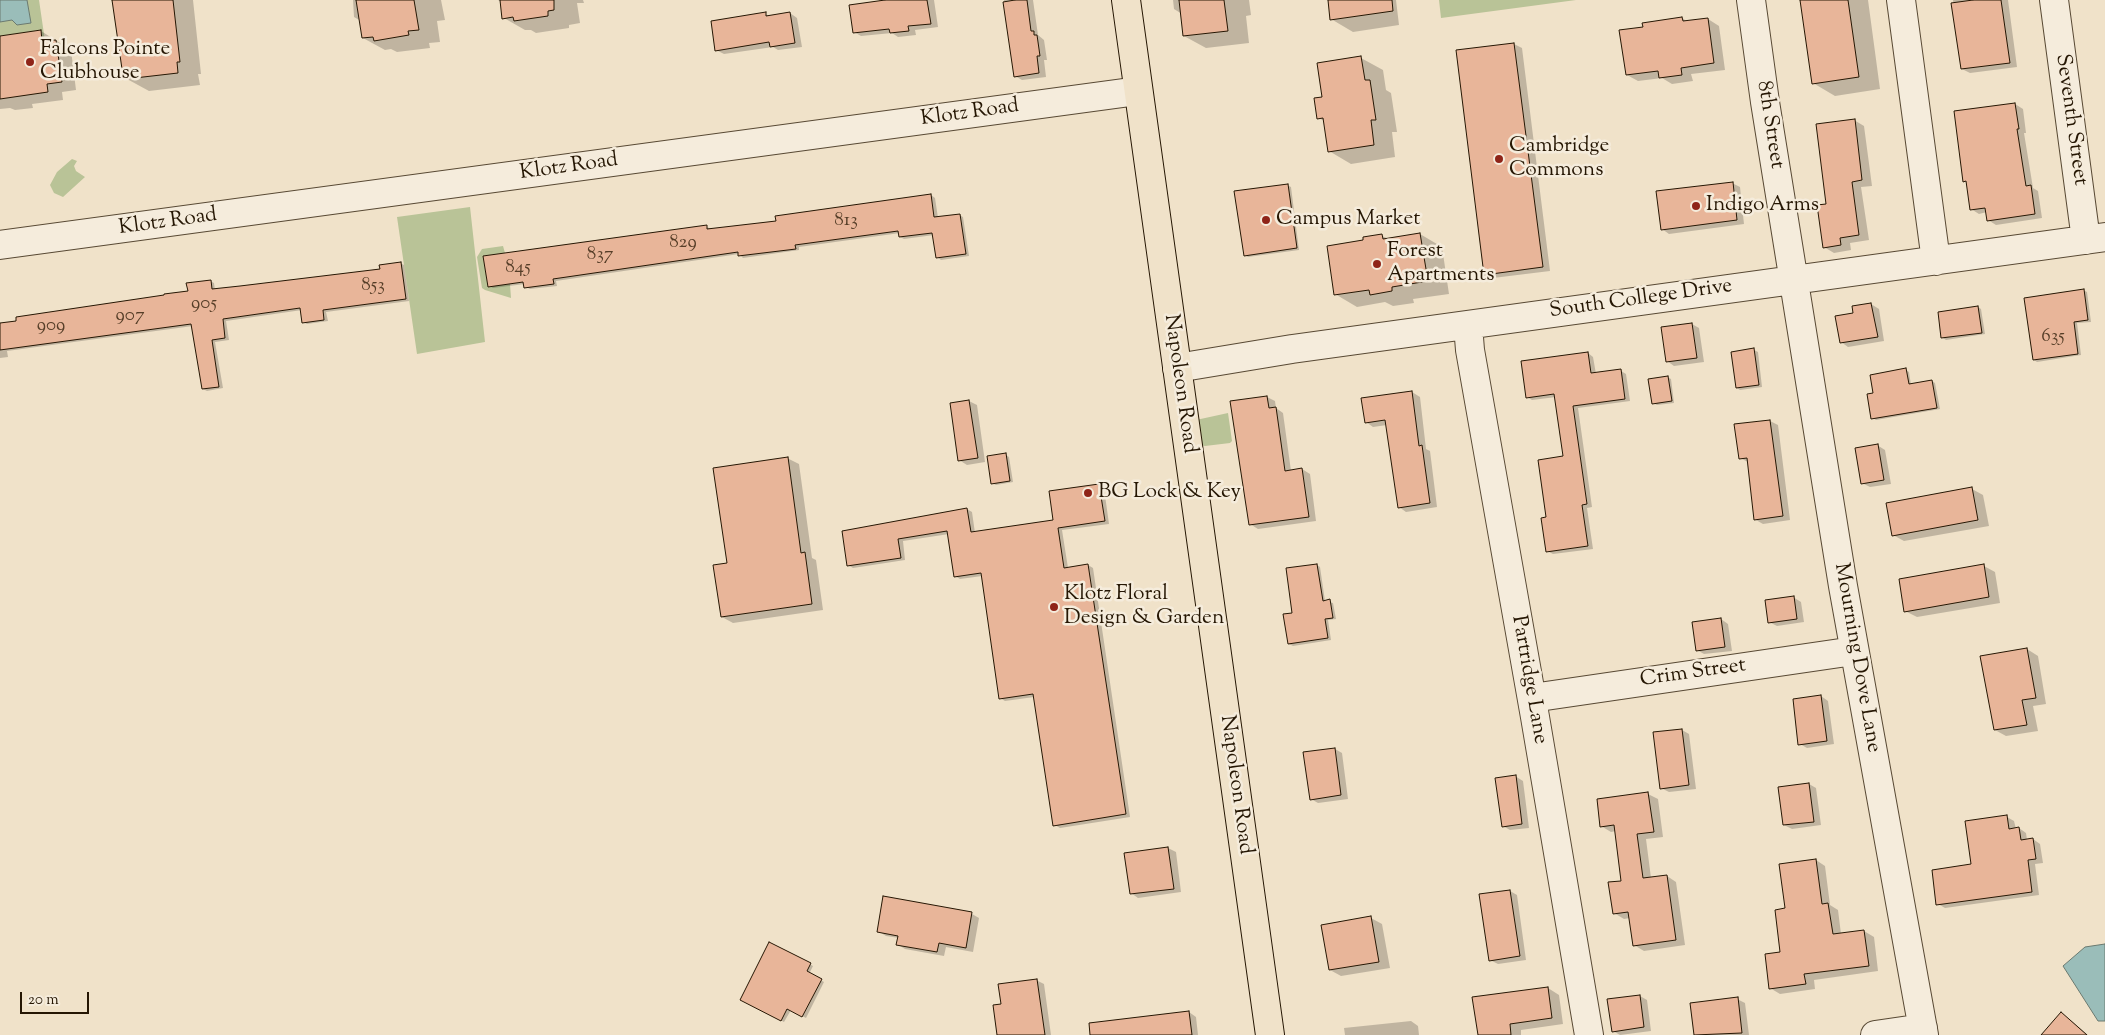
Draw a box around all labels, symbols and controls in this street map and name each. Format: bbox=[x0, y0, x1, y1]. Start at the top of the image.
place label: Falcons Pointe Clubhouse bbox=[40, 37, 170, 87]
street label: Seventh Street bbox=[2048, 53, 2092, 187]
marker: Falcons Pointe Clubhouse bbox=[24, 56, 36, 68]
street label: 8th Street bbox=[1750, 79, 1788, 171]
street label: Klotz Road bbox=[919, 95, 1021, 133]
place label: Cambridge Commons bbox=[1509, 134, 1609, 184]
street label: Klotz Road bbox=[518, 149, 620, 187]
marker: Cambridge Commons bbox=[1493, 153, 1505, 165]
place label: Indigo Arms bbox=[1706, 193, 1819, 219]
marker: Indigo Arms bbox=[1690, 200, 1702, 212]
street label: Klotz Road bbox=[117, 204, 219, 242]
place label: Campus Market bbox=[1276, 207, 1420, 233]
house number: 813 bbox=[834, 211, 858, 233]
marker: Campus Market bbox=[1260, 214, 1272, 226]
house number: 829 bbox=[669, 233, 697, 255]
place label: Forest Apartments bbox=[1387, 239, 1495, 289]
house number: 837 bbox=[587, 245, 613, 267]
house number: 845 bbox=[505, 258, 531, 280]
marker: Forest Apartments bbox=[1371, 258, 1383, 270]
street label: South College Drive bbox=[1548, 275, 1734, 325]
house number: 853 bbox=[361, 276, 385, 298]
house number: 905 bbox=[191, 294, 217, 316]
house number: 907 bbox=[116, 306, 144, 328]
street label: Napoleon Road bbox=[1157, 313, 1201, 455]
house number: 909 bbox=[37, 316, 65, 338]
house number: 635 bbox=[2041, 327, 2065, 349]
place label: BG Lock & Key bbox=[1098, 480, 1241, 506]
marker: BG Lock & Key bbox=[1082, 487, 1094, 499]
street label: Mourning Dove Lane bbox=[1827, 561, 1885, 755]
place label: Klotz Floral Design & Garden bbox=[1064, 582, 1224, 632]
marker: Klotz Floral Design & Garden bbox=[1048, 601, 1060, 613]
street label: Partridge Lane bbox=[1504, 614, 1552, 746]
street label: Crim Street bbox=[1638, 654, 1748, 694]
street label: Napoleon Road bbox=[1213, 714, 1257, 856]
scale bar bbox=[22, 982, 91, 1014]
text: 20 m bbox=[28, 990, 59, 1011]

